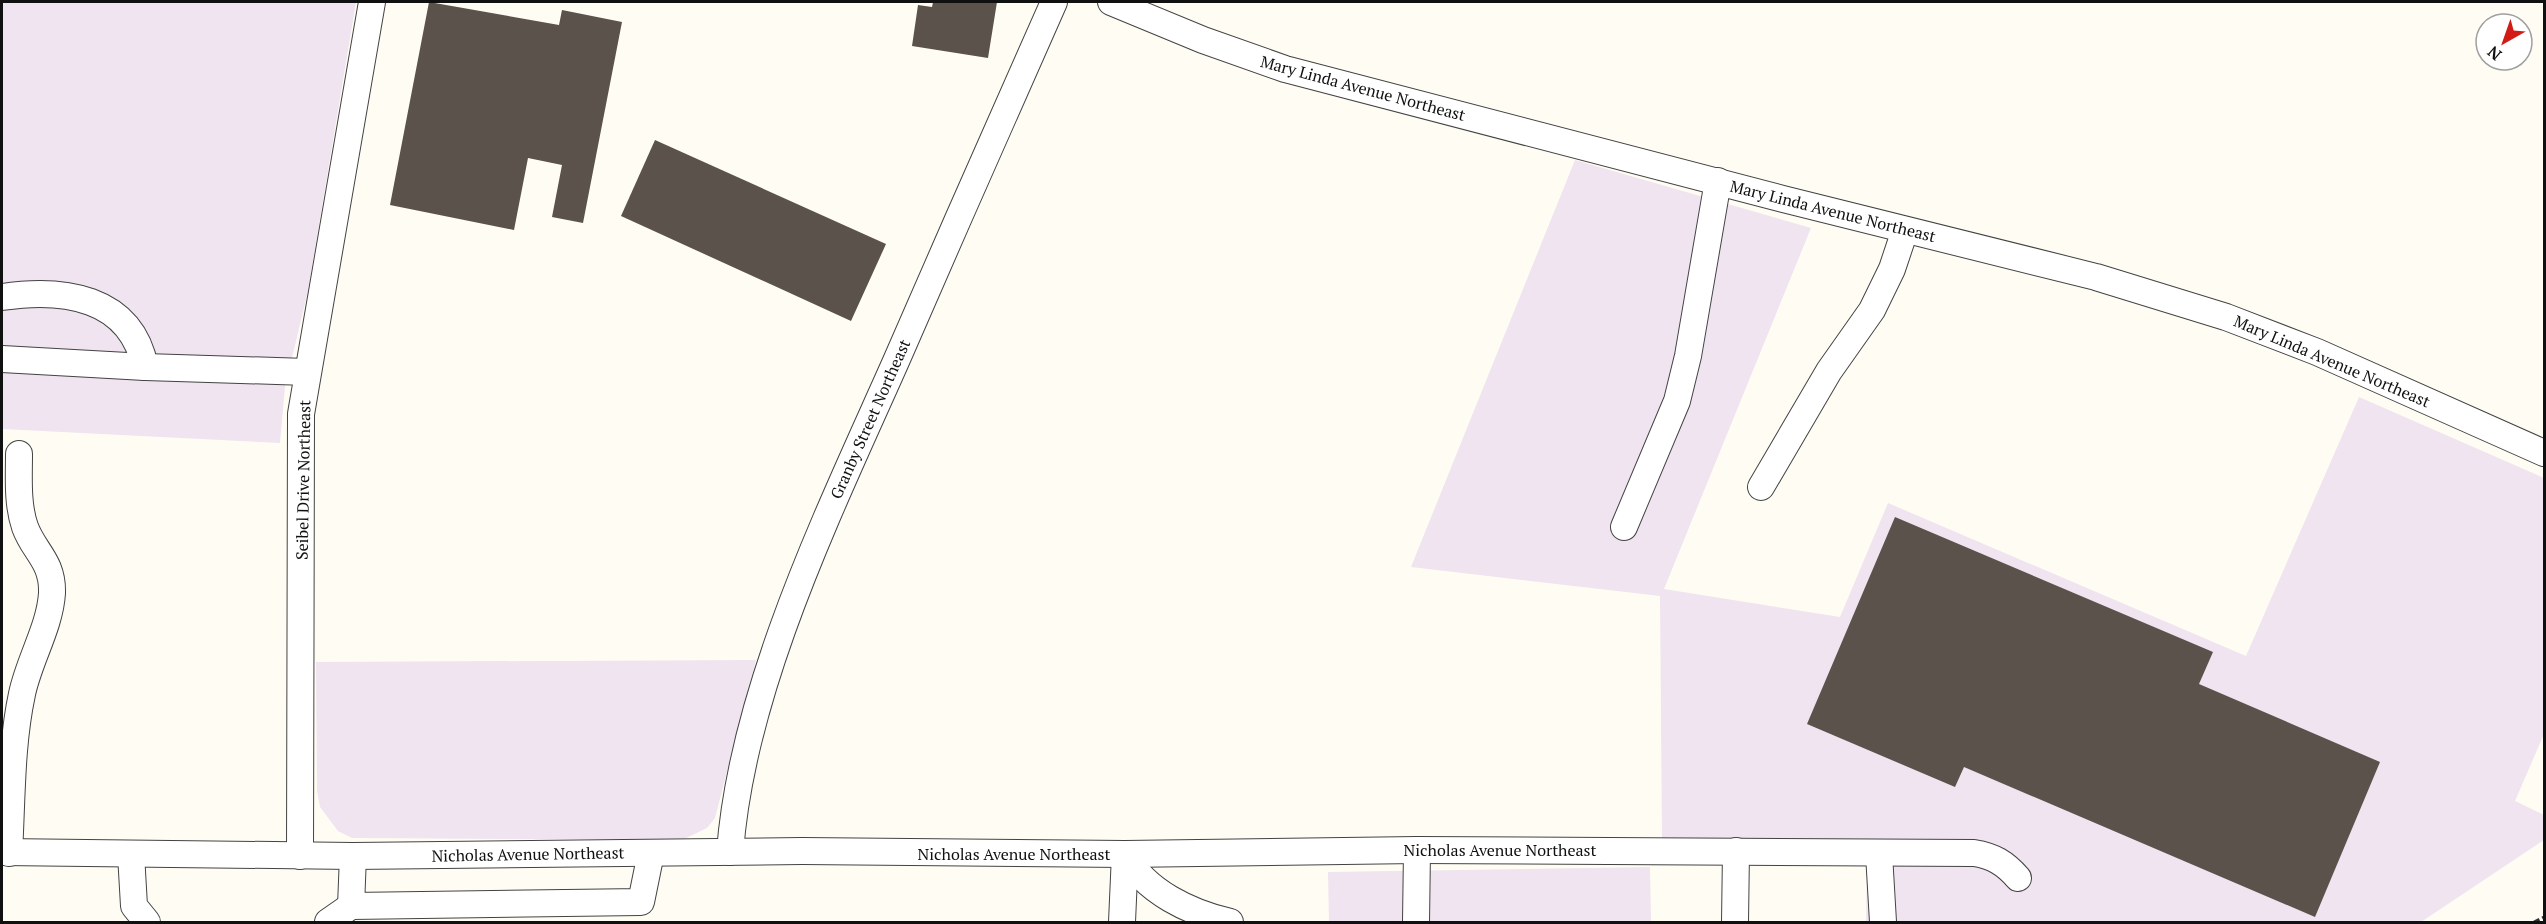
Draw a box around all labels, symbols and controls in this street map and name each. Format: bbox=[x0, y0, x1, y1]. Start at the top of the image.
north arrow bbox=[2474, 12, 2534, 72]
text: N bbox=[2483, 41, 2506, 66]
street label: Mary Linda Avenue Northeast bbox=[1258, 50, 1468, 126]
street label: Mary Linda Avenue Northeast bbox=[1728, 175, 1938, 247]
street label: Mary Linda Avenue Northeast bbox=[2230, 310, 2434, 412]
street label: Granby Street Northeast bbox=[825, 336, 915, 502]
street label: Seibel Drive Northeast bbox=[291, 400, 315, 560]
street label: Nicholas Avenue Northeast bbox=[1404, 839, 1597, 861]
street label: Nicholas Avenue Northeast bbox=[431, 841, 625, 867]
street label: Nicholas Avenue Northeast bbox=[918, 843, 1111, 865]

